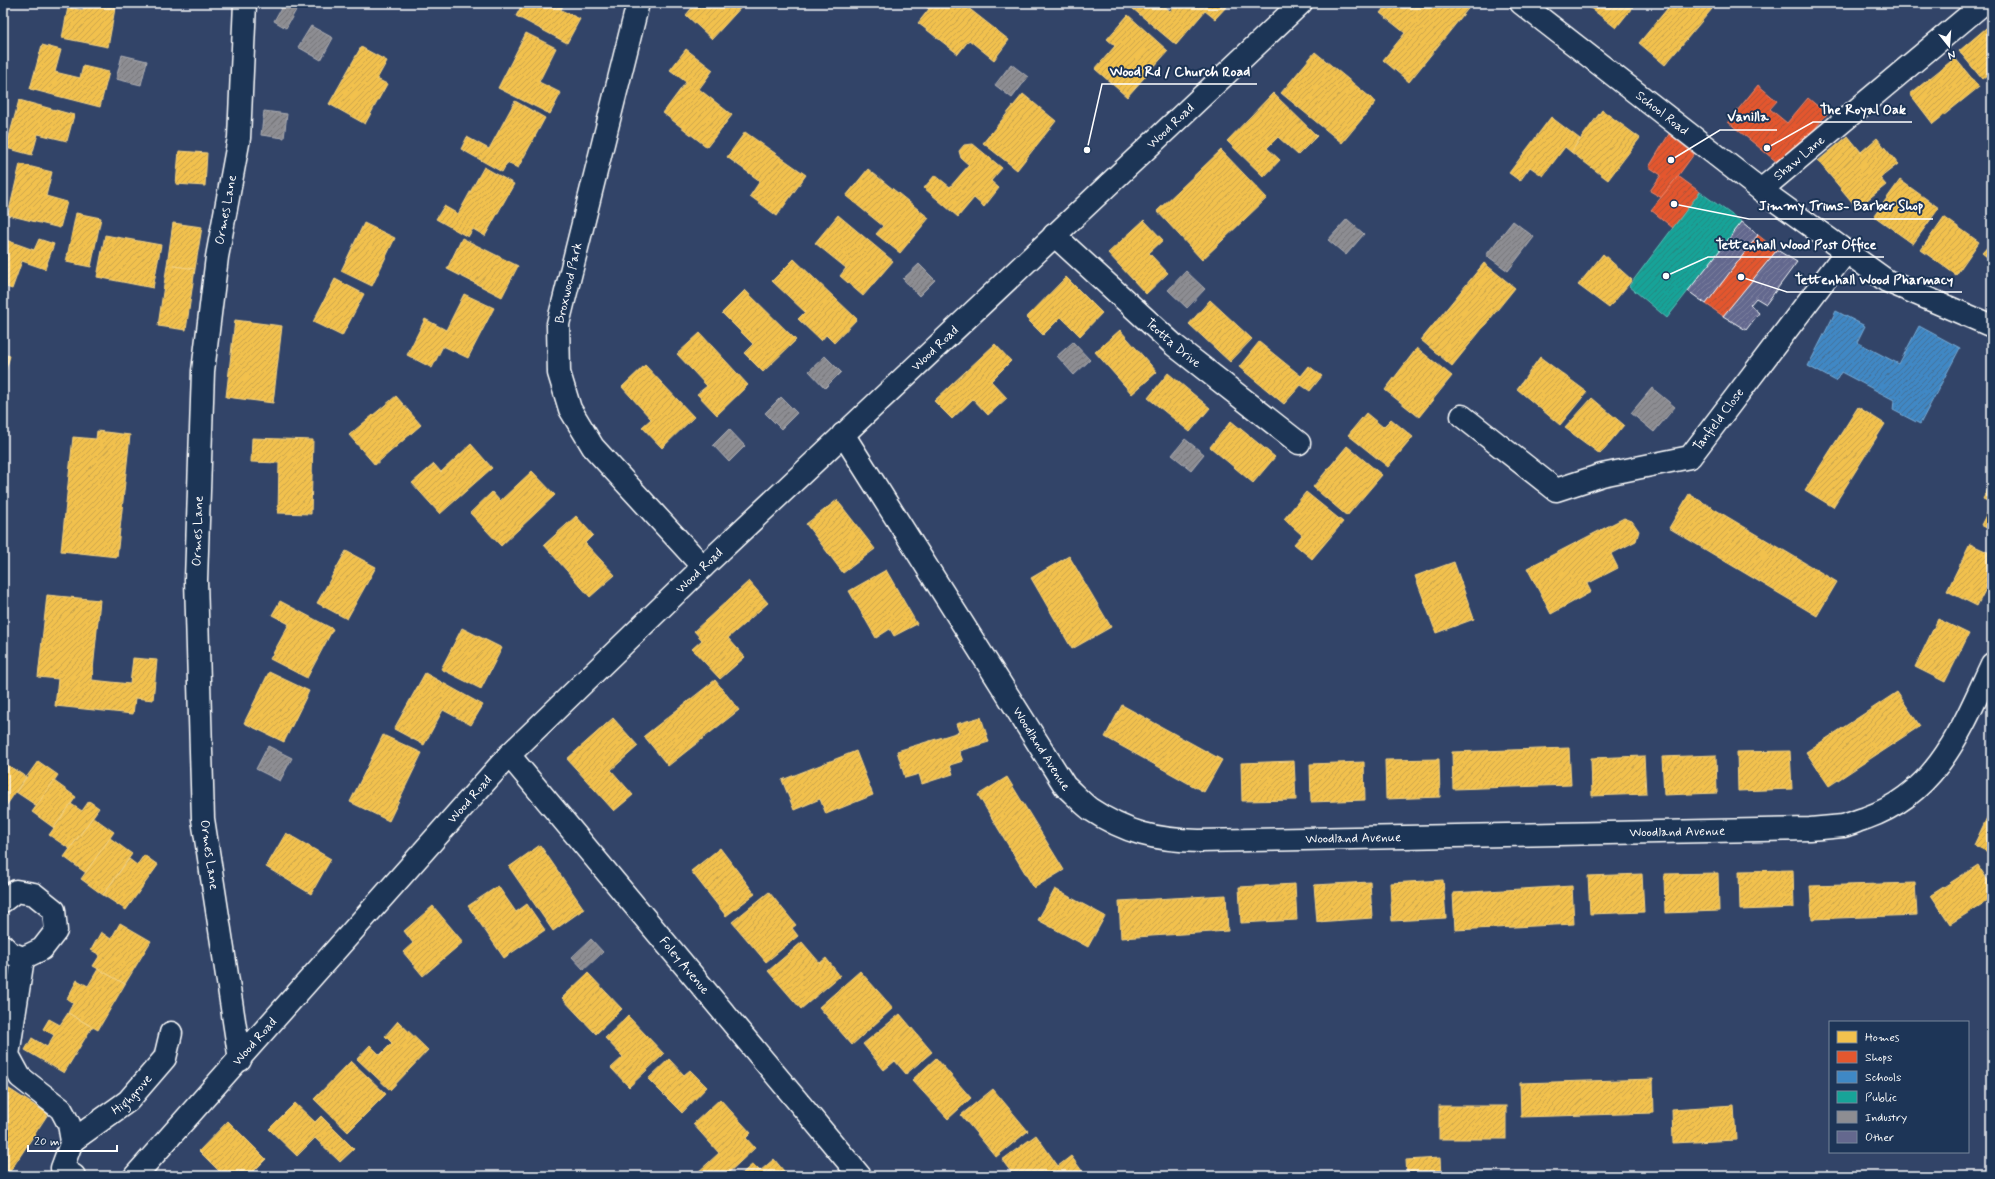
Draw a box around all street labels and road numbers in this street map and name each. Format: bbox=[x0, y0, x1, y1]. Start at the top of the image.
street label: School Road bbox=[1632, 87, 1692, 139]
street label: Wood Road bbox=[1143, 100, 1198, 152]
street label: Shaw Lane bbox=[1770, 131, 1829, 184]
street label: Ormes Lane bbox=[211, 173, 241, 246]
street label: Broxwood Park bbox=[551, 240, 587, 325]
street label: Teotta Drive bbox=[1142, 314, 1205, 372]
street label: Wood Road bbox=[908, 322, 962, 375]
street label: Tanfield Close bbox=[1689, 385, 1748, 454]
street label: Ormes Lane bbox=[188, 495, 207, 567]
street label: Wood Road bbox=[672, 544, 726, 597]
street label: Woodland Avenue bbox=[1009, 704, 1073, 795]
street label: Wood Road bbox=[444, 771, 496, 827]
street label: Ormes Lane bbox=[196, 819, 222, 891]
street label: Woodland Avenue bbox=[1629, 822, 1725, 841]
street label: Woodland Avenue bbox=[1305, 829, 1401, 847]
street label: Foley Avenue bbox=[656, 933, 713, 998]
street label: Wood Road bbox=[229, 1014, 281, 1069]
street label: Highgrove bbox=[108, 1070, 156, 1119]

